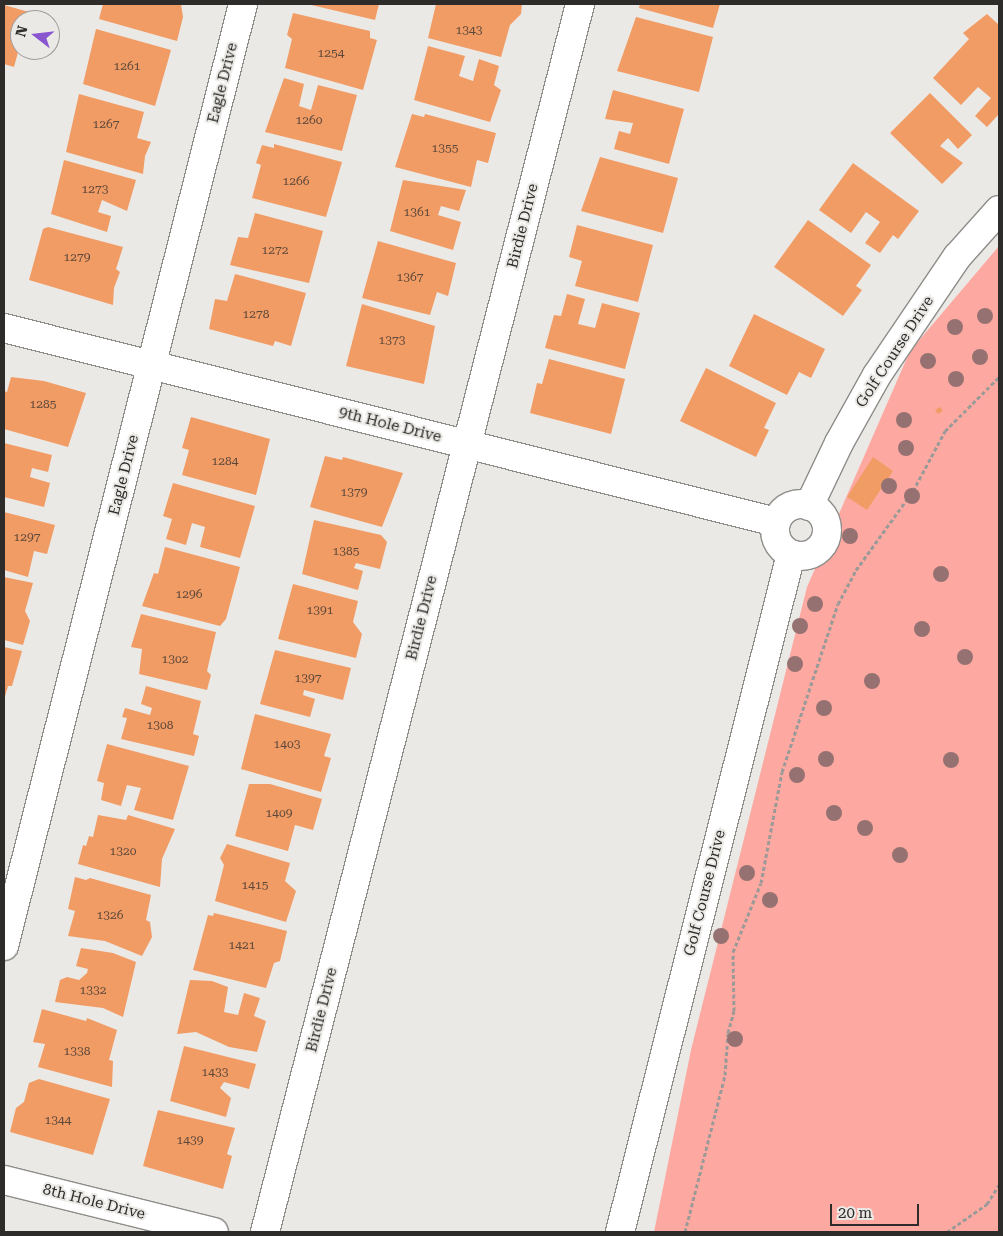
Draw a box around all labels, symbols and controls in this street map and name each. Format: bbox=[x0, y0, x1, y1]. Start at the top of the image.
north arrow bbox=[10, 10, 60, 60]
text: N bbox=[12, 24, 31, 39]
house number: 1343 bbox=[456, 24, 482, 38]
street label: Eagle Drive bbox=[204, 41, 242, 125]
house number: 1254 bbox=[318, 47, 344, 61]
house number: 1261 bbox=[114, 60, 140, 74]
house number: 1260 bbox=[296, 114, 322, 128]
house number: 1267 bbox=[93, 118, 119, 132]
house number: 1355 bbox=[432, 142, 458, 156]
house number: 1266 bbox=[283, 175, 309, 189]
street label: Birdie Drive bbox=[504, 182, 542, 270]
house number: 1273 bbox=[82, 183, 108, 197]
house number: 1361 bbox=[404, 206, 430, 220]
house number: 1272 bbox=[262, 244, 288, 258]
house number: 1279 bbox=[64, 251, 90, 265]
house number: 1367 bbox=[397, 271, 423, 285]
street label: Golf Course Drive bbox=[852, 293, 938, 411]
house number: 1278 bbox=[243, 308, 269, 322]
house number: 1373 bbox=[379, 334, 405, 348]
house number: 1285 bbox=[30, 398, 56, 412]
street label: 9th Hole Drive bbox=[337, 404, 443, 446]
street label: Eagle Drive bbox=[105, 433, 143, 517]
house number: 1284 bbox=[212, 455, 238, 469]
house number: 1379 bbox=[341, 486, 367, 500]
house number: 1297 bbox=[14, 531, 40, 545]
house number: 1385 bbox=[333, 545, 359, 559]
street label: Birdie Drive bbox=[403, 574, 441, 662]
house number: 1296 bbox=[176, 588, 202, 602]
house number: 1391 bbox=[307, 604, 333, 618]
house number: 1302 bbox=[162, 653, 188, 667]
house number: 1397 bbox=[295, 672, 321, 686]
house number: 1308 bbox=[147, 719, 173, 733]
house number: 1403 bbox=[274, 738, 300, 752]
house number: 1409 bbox=[266, 807, 292, 821]
street label: Golf Course Drive bbox=[681, 828, 729, 958]
house number: 1320 bbox=[110, 845, 136, 859]
house number: 1415 bbox=[242, 879, 268, 893]
house number: 1326 bbox=[97, 909, 123, 923]
house number: 1421 bbox=[229, 939, 255, 953]
street label: Birdie Drive bbox=[303, 966, 341, 1054]
house number: 1332 bbox=[80, 984, 106, 998]
house number: 1338 bbox=[64, 1045, 90, 1059]
house number: 1433 bbox=[202, 1066, 228, 1080]
house number: 1344 bbox=[45, 1114, 71, 1128]
house number: 1439 bbox=[177, 1134, 203, 1148]
street label: 8th Hole Drive bbox=[41, 1181, 147, 1223]
scale bar bbox=[833, 1194, 922, 1226]
text: 20 m bbox=[838, 1204, 872, 1222]

